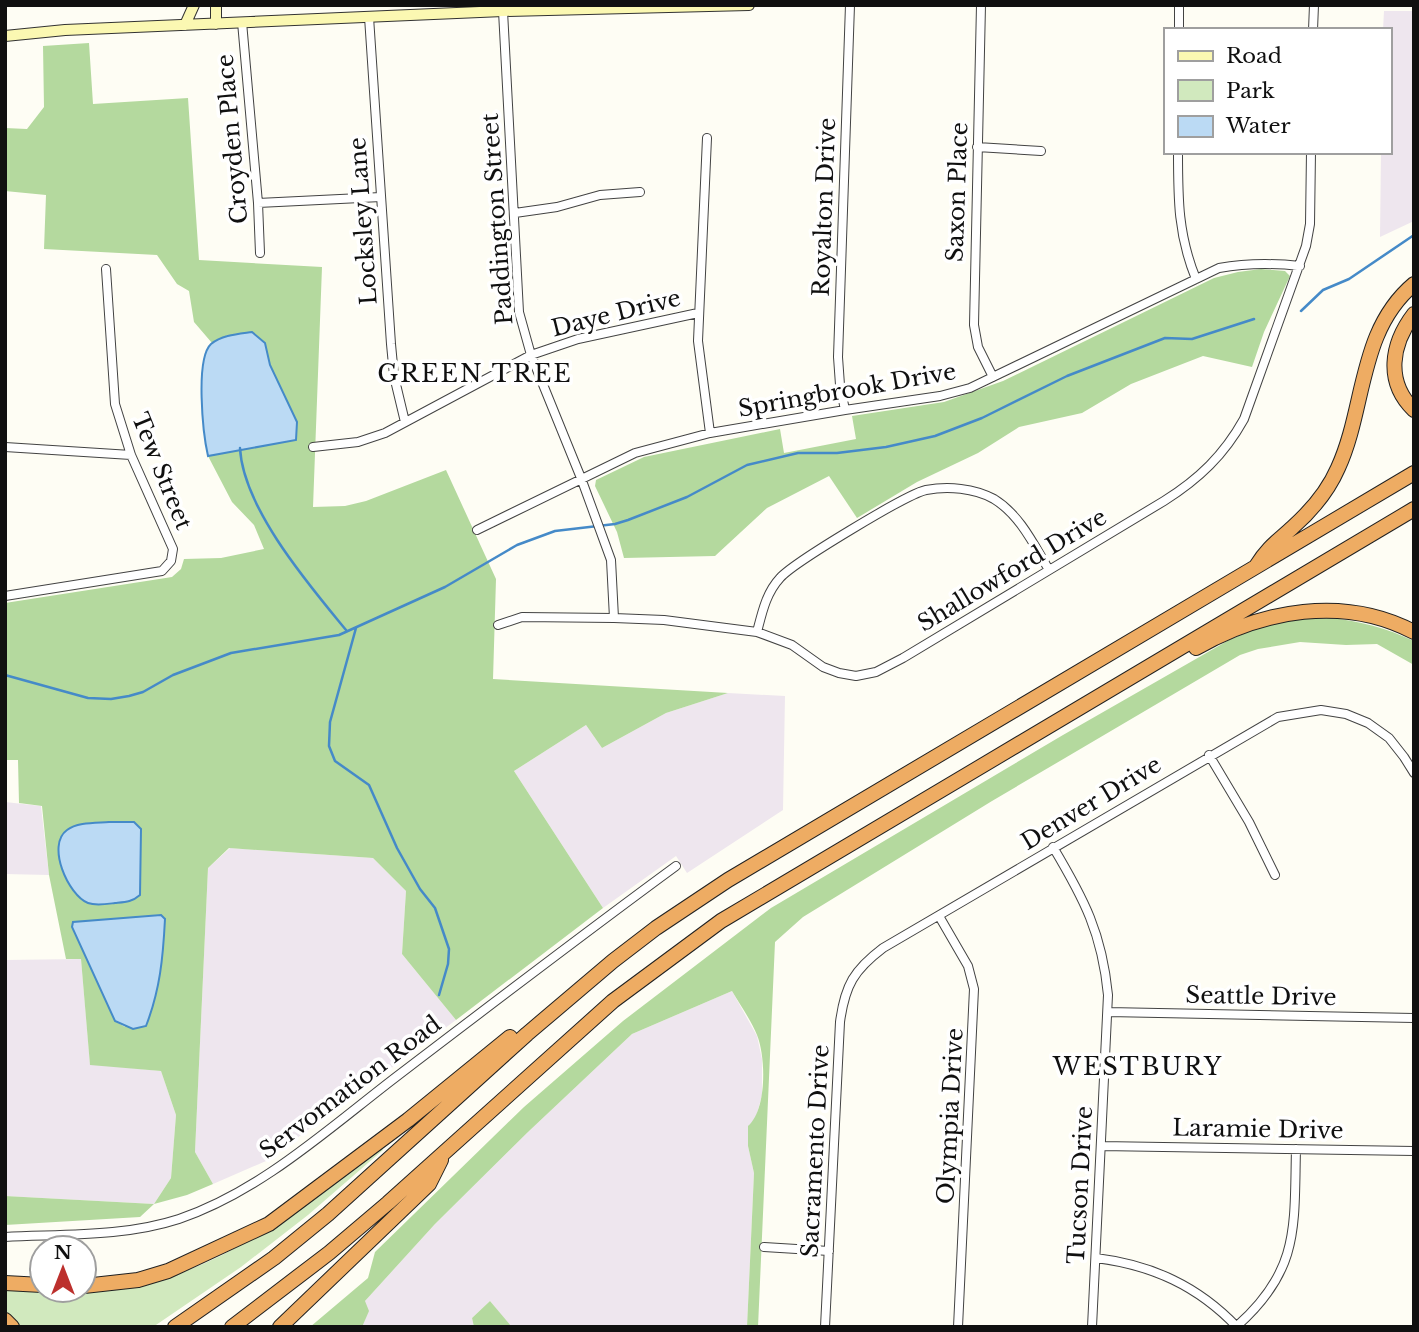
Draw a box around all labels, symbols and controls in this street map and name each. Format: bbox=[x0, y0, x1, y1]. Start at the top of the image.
legend bbox=[1164, 28, 1391, 154]
text: Road bbox=[1226, 43, 1282, 69]
street label: Croyden Place bbox=[211, 53, 253, 225]
text: Park bbox=[1226, 78, 1275, 104]
street label: Paddington Street bbox=[476, 112, 518, 326]
text: Water bbox=[1225, 113, 1290, 139]
street label: Royalton Drive bbox=[807, 117, 841, 297]
street label: Saxon Place bbox=[941, 121, 973, 263]
street label: Locksley Lane bbox=[343, 136, 383, 306]
street label: Daye Drive bbox=[548, 283, 684, 343]
street label: Springbrook Drive bbox=[736, 357, 958, 423]
district label: GREEN TREE bbox=[377, 359, 573, 388]
street label: Tew Street bbox=[126, 408, 198, 534]
street label: Shallowford Drive bbox=[912, 503, 1112, 637]
street label: Denver Drive bbox=[1016, 750, 1166, 856]
street label: Seattle Drive bbox=[1185, 981, 1337, 1011]
street label: Servomation Road bbox=[254, 1010, 446, 1164]
street label: Olympia Drive bbox=[931, 1027, 969, 1205]
street label: Sacramento Drive bbox=[795, 1044, 835, 1258]
district label: WESTBURY bbox=[1052, 1052, 1223, 1081]
street label: Tucson Drive bbox=[1062, 1105, 1098, 1265]
street label: Laramie Drive bbox=[1172, 1114, 1344, 1144]
north arrow bbox=[28, 1234, 98, 1304]
text: N bbox=[54, 1241, 72, 1264]

